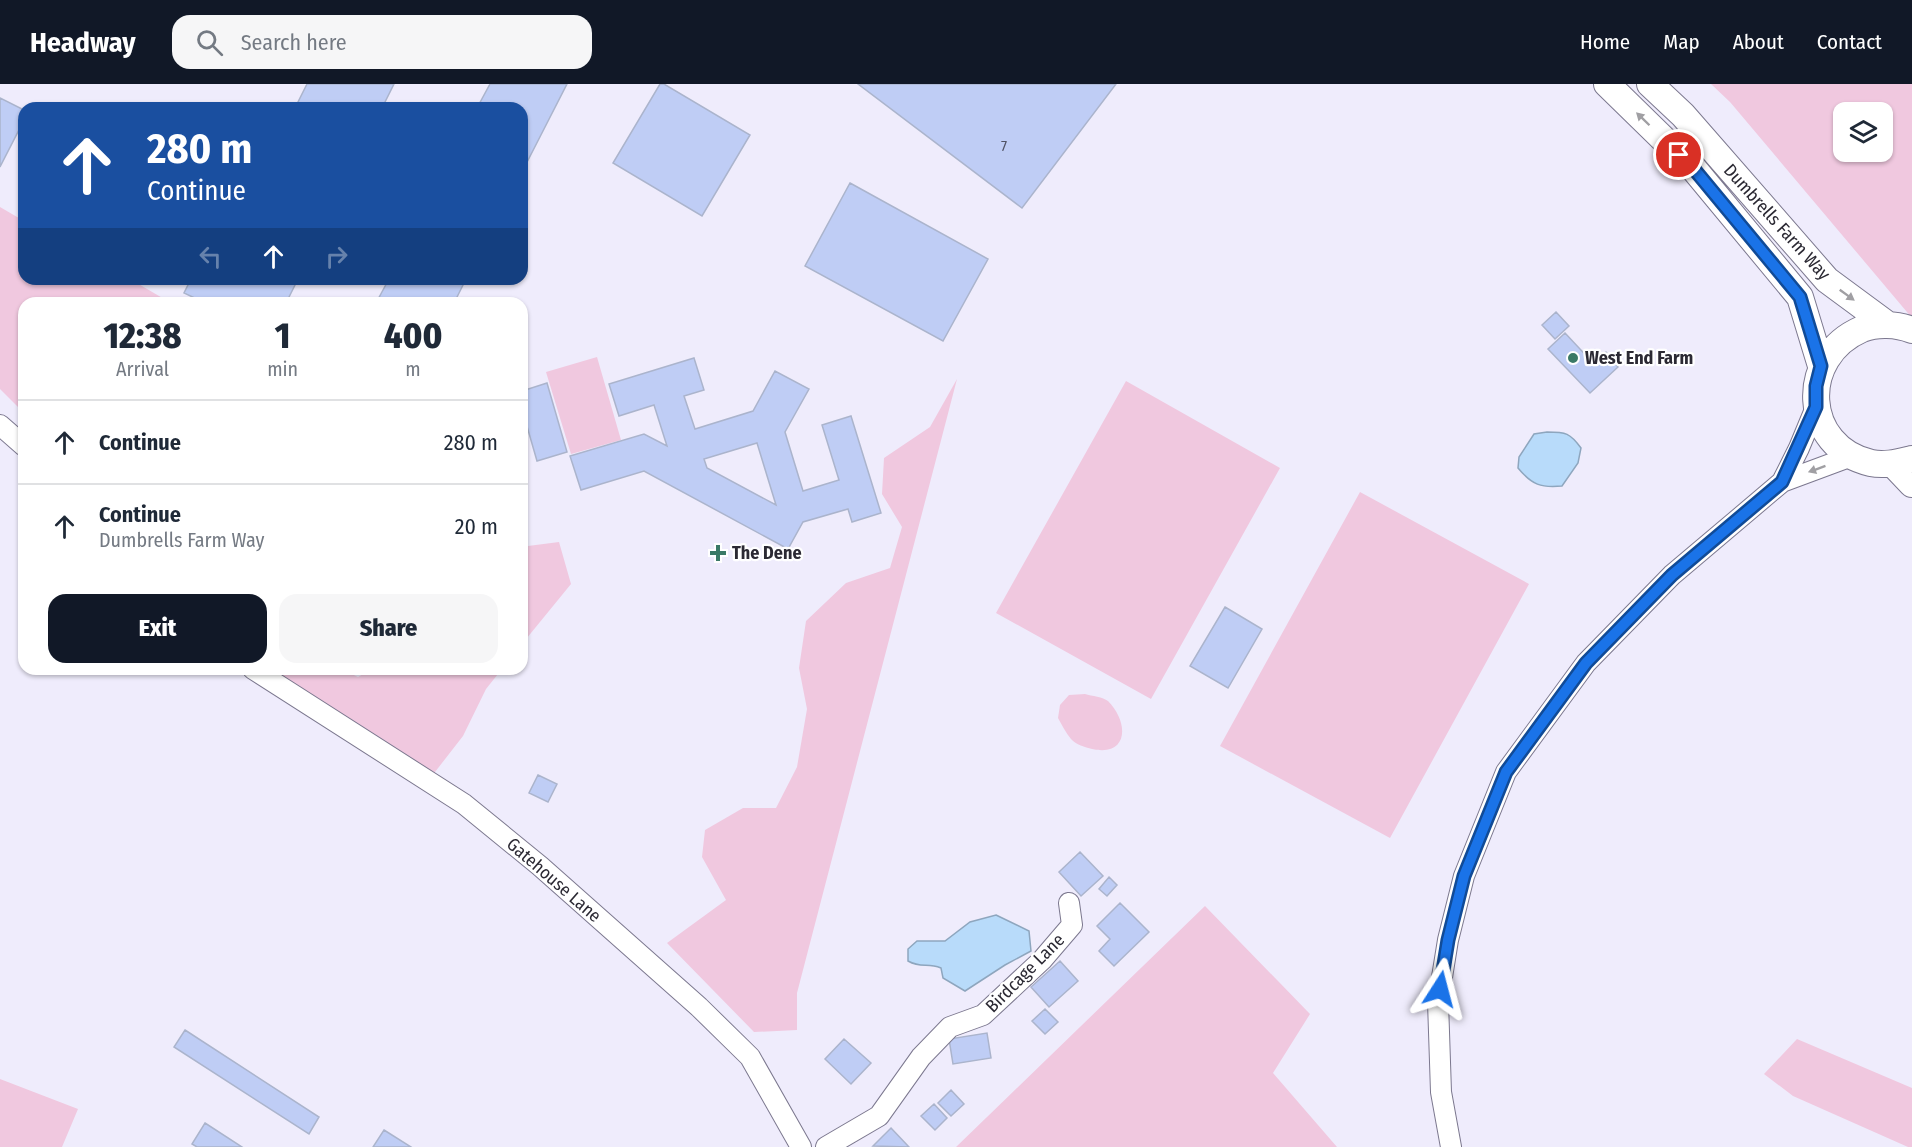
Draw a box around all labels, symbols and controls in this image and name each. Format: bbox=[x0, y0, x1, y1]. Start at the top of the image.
search box bbox=[172, 15, 592, 69]
text: Headway bbox=[30, 26, 136, 59]
icon: search bbox=[193, 26, 226, 59]
text: Search here bbox=[241, 29, 347, 56]
text: Home bbox=[1580, 29, 1630, 55]
text: Map bbox=[1663, 29, 1700, 55]
text: About bbox=[1733, 29, 1784, 55]
text: Contact bbox=[1817, 29, 1882, 55]
map controls bbox=[1833, 102, 1893, 162]
button: layers bbox=[1833, 102, 1893, 162]
one-way arrow bbox=[1635, 112, 1650, 126]
text: 280 m bbox=[147, 124, 252, 174]
icon: ahead bbox=[48, 126, 126, 204]
pin bbox=[1653, 129, 1704, 180]
house number: 7 bbox=[1001, 137, 1007, 155]
icon: arrive bbox=[1662, 138, 1695, 171]
street label: Dumbrells Farm Way bbox=[1719, 159, 1835, 285]
text: Continue bbox=[147, 175, 246, 207]
icon: left bbox=[194, 240, 227, 273]
icon: ahead bbox=[257, 240, 290, 273]
icon: right bbox=[320, 240, 353, 273]
one-way arrow bbox=[1840, 288, 1855, 300]
text: 12:38 bbox=[104, 314, 182, 358]
text: 1 bbox=[275, 314, 290, 358]
text: 400 bbox=[384, 314, 442, 358]
place label: West End Farm bbox=[1585, 347, 1693, 369]
marker: West End Farm bbox=[1566, 351, 1580, 365]
text: Arrival bbox=[116, 357, 169, 381]
text: min bbox=[267, 357, 298, 381]
text: m bbox=[405, 357, 421, 381]
icon: ahead bbox=[48, 426, 81, 459]
text: Continue bbox=[99, 429, 181, 456]
text: 280 m bbox=[444, 429, 498, 456]
one-way arrow bbox=[1808, 464, 1826, 474]
text: Continue bbox=[99, 501, 181, 528]
icon: ahead bbox=[48, 510, 81, 543]
text: 20 m bbox=[455, 513, 498, 540]
text: Dumbrells Farm Way bbox=[99, 528, 264, 552]
place label: The Dene bbox=[732, 542, 802, 564]
marker: The Dene bbox=[709, 544, 727, 562]
button: Exit bbox=[48, 594, 267, 663]
button: Share bbox=[279, 594, 498, 663]
street label: Gatehouse Lane bbox=[502, 833, 606, 927]
street label: Birdcage Lane bbox=[981, 929, 1069, 1017]
position arrow bbox=[1408, 957, 1472, 1021]

